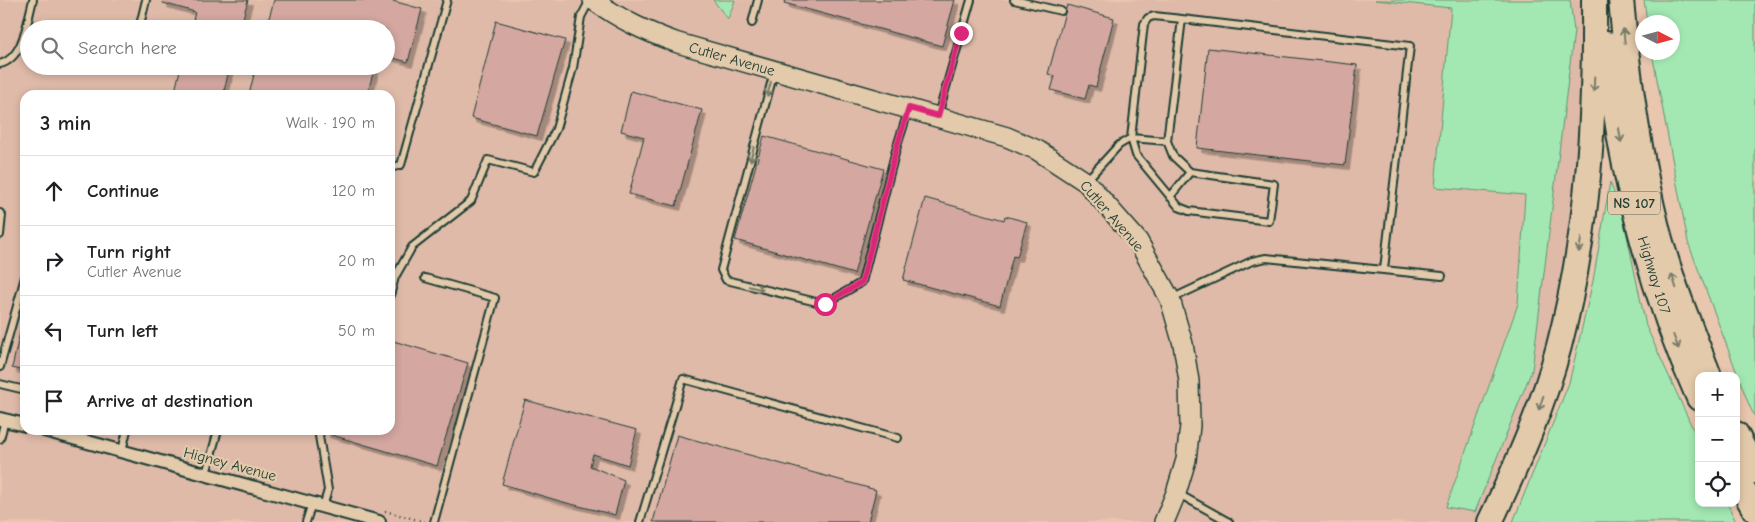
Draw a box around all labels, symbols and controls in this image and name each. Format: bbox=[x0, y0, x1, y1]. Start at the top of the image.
north arrow bbox=[1635, 15, 1680, 60]
search box bbox=[20, 20, 395, 75]
route end bbox=[950, 22, 973, 45]
one-way arrow bbox=[1619, 29, 1629, 45]
icon: search bbox=[38, 34, 66, 62]
text: Search here bbox=[78, 37, 177, 59]
street label: Cutler Avenue bbox=[687, 38, 778, 80]
one-way arrow bbox=[1589, 75, 1599, 91]
one-way arrow bbox=[764, 81, 773, 97]
text: 3 min bbox=[40, 111, 91, 135]
text: Walk · 190 m bbox=[286, 114, 375, 132]
one-way arrow bbox=[1615, 127, 1625, 143]
one-way arrow bbox=[746, 146, 756, 162]
icon: ahead bbox=[40, 177, 68, 205]
street label: Cutler Avenue bbox=[1076, 177, 1148, 256]
text: Continue bbox=[87, 180, 159, 202]
text: 120 m bbox=[332, 182, 375, 200]
road number: NS 107 bbox=[1608, 192, 1660, 214]
street label: Highway 107 bbox=[1634, 234, 1674, 316]
one-way arrow bbox=[1574, 237, 1584, 253]
text: Turn right bbox=[87, 241, 171, 263]
icon: right bbox=[40, 247, 68, 275]
text: 20 m bbox=[338, 252, 375, 270]
text: Cutler Avenue bbox=[87, 263, 182, 281]
one-way arrow bbox=[1668, 273, 1678, 289]
one-way arrow bbox=[748, 284, 764, 293]
route start bbox=[814, 293, 837, 316]
icon: left bbox=[40, 317, 68, 345]
text: Turn left bbox=[87, 320, 158, 342]
text: 50 m bbox=[338, 322, 375, 340]
one-way arrow bbox=[1672, 334, 1681, 349]
map controls bbox=[1695, 372, 1740, 507]
button: + bbox=[1695, 372, 1740, 417]
icon: arrive bbox=[40, 387, 68, 415]
text: Arrive at destination bbox=[87, 390, 253, 412]
one-way arrow bbox=[1535, 395, 1545, 411]
button: − bbox=[1695, 417, 1740, 462]
street label: Higney Avenue bbox=[182, 443, 279, 485]
button: locate bbox=[1695, 462, 1740, 507]

